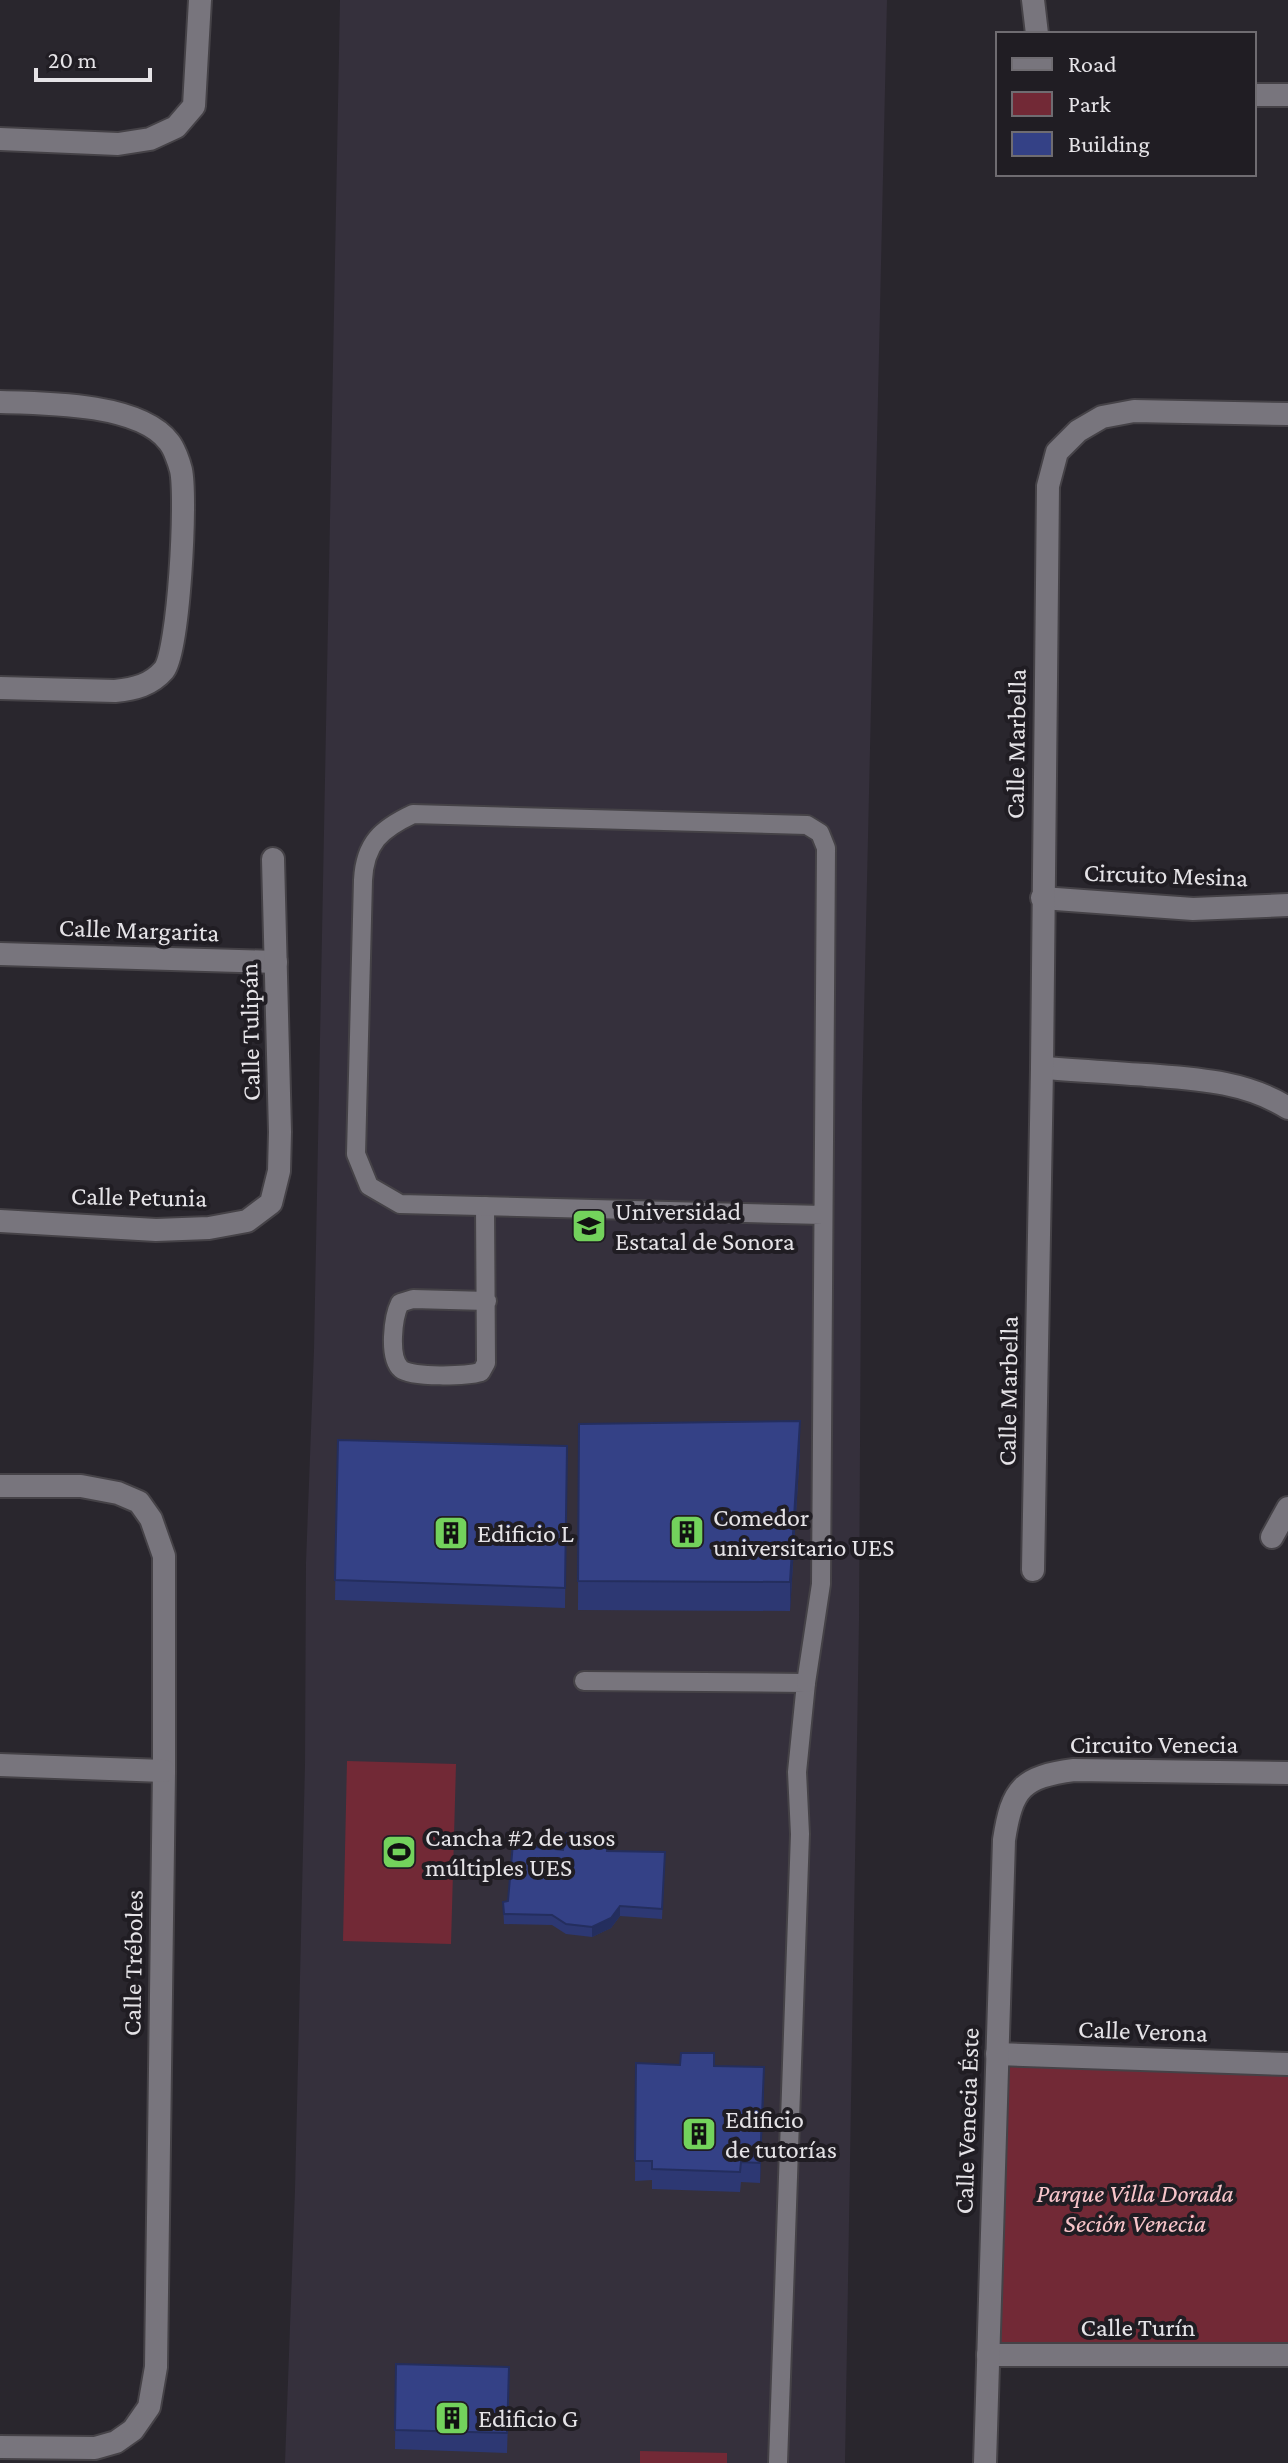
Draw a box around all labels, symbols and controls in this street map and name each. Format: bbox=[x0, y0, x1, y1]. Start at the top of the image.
scale bar bbox=[36, 32, 150, 82]
legend bbox=[996, 32, 1256, 176]
text: 20 m bbox=[48, 46, 97, 73]
text: Road bbox=[1068, 50, 1117, 77]
text: Park bbox=[1068, 90, 1111, 117]
text: Building bbox=[1068, 130, 1150, 157]
street label: Calle Marbella bbox=[1000, 669, 1032, 819]
street label: Circuito Mesina bbox=[1083, 858, 1249, 892]
street label: Calle Margarita bbox=[58, 913, 220, 947]
street label: Calle Tulipán bbox=[234, 963, 266, 1101]
street label: Calle Petunia bbox=[71, 1181, 207, 1213]
place label: Universidad Estatal de Sonora bbox=[615, 1197, 795, 1256]
school or university icon: Universidad Estatal de Sonora bbox=[570, 1207, 608, 1245]
street label: Calle Marbella bbox=[992, 1316, 1024, 1466]
place label: Comedor universitario UES bbox=[713, 1503, 894, 1562]
building icon: Comedor universitario UES bbox=[668, 1513, 706, 1551]
building icon: Edificio L bbox=[432, 1514, 470, 1552]
place label: Edificio L bbox=[477, 1519, 574, 1548]
street label: Circuito Venecia bbox=[1070, 1730, 1238, 1759]
place label: Cancha #2 de usos múltiples UES bbox=[425, 1823, 615, 1882]
sports icon: Cancha #2 de usos múltiples UES bbox=[380, 1833, 418, 1871]
street label: Calle Tréboles bbox=[117, 1890, 149, 2036]
street label: Calle Verona bbox=[1078, 2014, 1208, 2048]
street label: Calle Venecia Éste bbox=[949, 2027, 985, 2215]
place label: Edificio de tutorías bbox=[725, 2105, 837, 2164]
building icon: Edificio de tutorías bbox=[680, 2115, 718, 2153]
park label: Parque Villa Dorada Seción Venecia bbox=[1036, 2179, 1234, 2238]
street label: Calle Turín bbox=[1080, 2313, 1196, 2342]
building icon: Edificio G bbox=[433, 2399, 471, 2437]
place label: Edificio G bbox=[478, 2404, 578, 2433]

